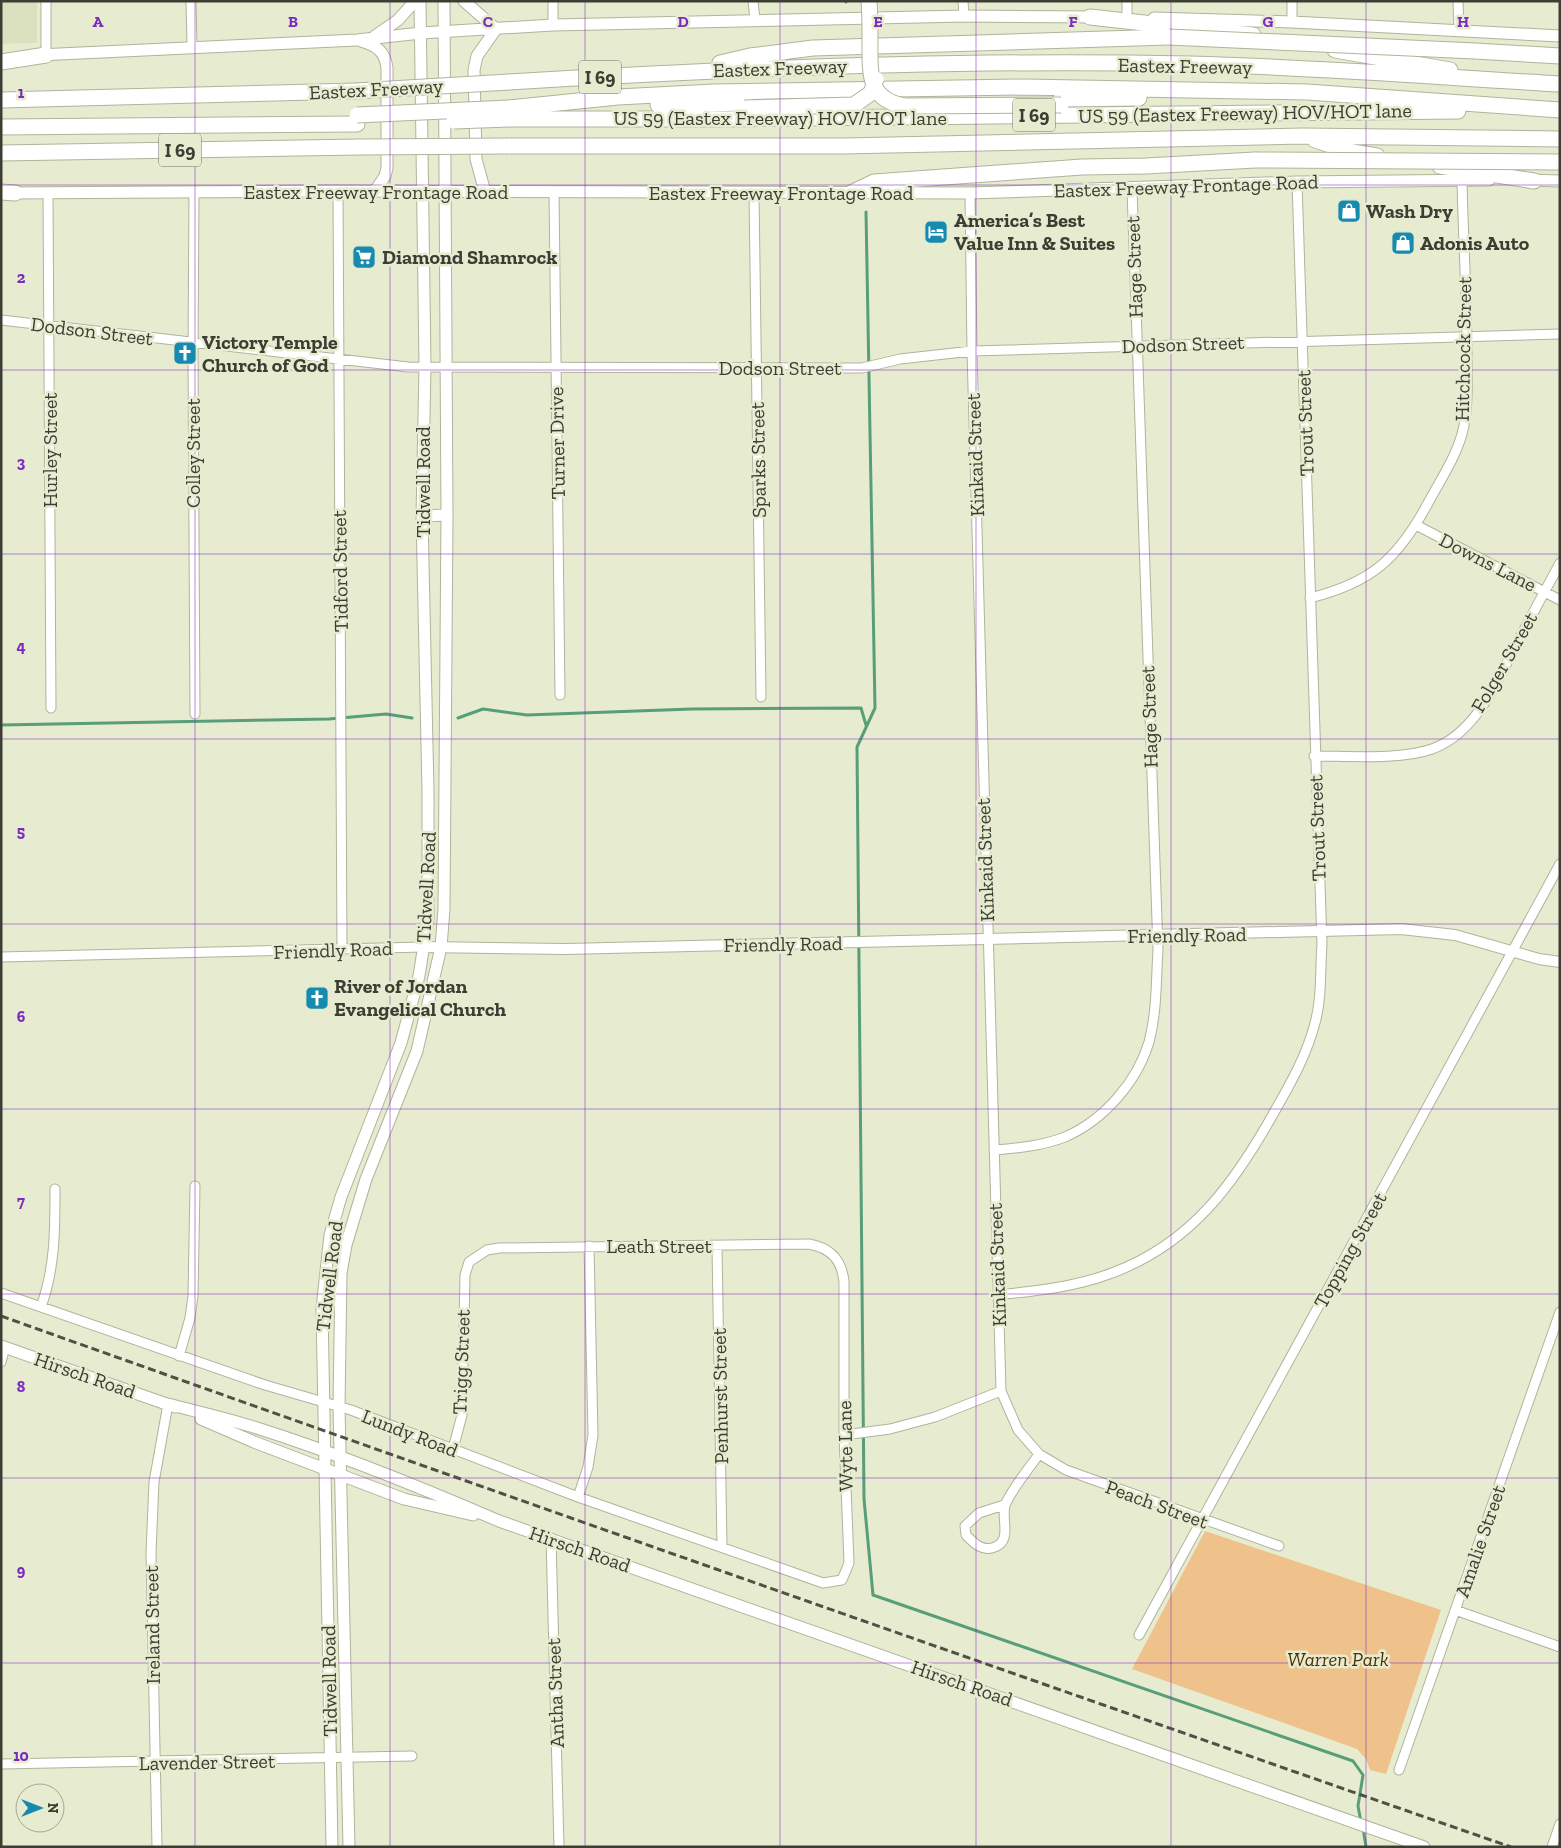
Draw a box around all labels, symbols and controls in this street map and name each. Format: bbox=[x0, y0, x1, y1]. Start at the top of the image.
text: A bbox=[93, 12, 104, 31]
text: B bbox=[288, 12, 298, 31]
text: C bbox=[483, 12, 493, 31]
text: D bbox=[677, 12, 689, 31]
text: E bbox=[873, 12, 883, 31]
text: F bbox=[1068, 12, 1078, 31]
text: G bbox=[1263, 12, 1274, 31]
text: H bbox=[1457, 12, 1469, 31]
street label: Eastex Freeway bbox=[1118, 53, 1253, 79]
street label: Eastex Freeway bbox=[712, 54, 848, 82]
road number: I 69 bbox=[579, 61, 621, 94]
street label: Eastex Freeway bbox=[308, 73, 445, 105]
text: 1 bbox=[18, 83, 25, 102]
road number: I 69 bbox=[1013, 98, 1055, 132]
street label: US 59 (Eastex Freeway) HOV/HOT lane bbox=[1078, 98, 1412, 128]
street label: US 59 (Eastex Freeway) HOV/HOT lane bbox=[613, 106, 947, 130]
road number: I 69 bbox=[159, 134, 201, 166]
street label: Eastex Freeway Frontage Road bbox=[1053, 169, 1319, 203]
street label: Eastex Freeway Frontage Road bbox=[244, 180, 508, 204]
street label: Eastex Freeway Frontage Road bbox=[649, 181, 913, 205]
shop icon: Wash Dry bbox=[1336, 198, 1362, 224]
place label: Wash Dry bbox=[1366, 199, 1453, 223]
place label: America’s Best Value Inn & Suites bbox=[954, 208, 1115, 255]
street label: Hage Street bbox=[1120, 215, 1148, 318]
hotel icon: America’s Best Value Inn & Suites bbox=[923, 219, 949, 245]
shop icon: Adonis Auto bbox=[1390, 230, 1416, 256]
place label: Adonis Auto bbox=[1420, 231, 1530, 255]
supermarket icon: Diamond Shamrock bbox=[351, 244, 377, 270]
place label: Diamond Shamrock bbox=[382, 245, 557, 269]
text: 2 bbox=[17, 268, 26, 287]
street label: Hitchcock Street bbox=[1450, 276, 1476, 422]
street label: Dodson Street bbox=[29, 312, 155, 350]
place label: Victory Temple Church of God bbox=[202, 330, 338, 377]
street label: Dodson Street bbox=[1121, 330, 1245, 358]
church icon: Victory Temple Church of God bbox=[172, 340, 198, 366]
street label: Dodson Street bbox=[718, 356, 842, 380]
street label: Trout Street bbox=[1291, 369, 1319, 477]
street label: Turner Drive bbox=[544, 387, 570, 499]
street label: Hurley Street bbox=[38, 392, 62, 508]
street label: Kinkaid Street bbox=[961, 392, 989, 517]
street label: Colley Street bbox=[181, 398, 205, 508]
street label: Sparks Street bbox=[745, 401, 771, 518]
street label: Tidwell Road bbox=[411, 426, 435, 538]
text: 3 bbox=[17, 453, 26, 472]
street label: Tidford Street bbox=[327, 509, 353, 632]
street label: Downs Lane bbox=[1435, 527, 1541, 597]
street label: Folger Street bbox=[1466, 607, 1543, 717]
text: 4 bbox=[16, 637, 26, 656]
street label: Hage Street bbox=[1135, 665, 1163, 768]
street label: Trout Street bbox=[1303, 774, 1331, 882]
street label: Kinkaid Street bbox=[971, 797, 999, 922]
text: 5 bbox=[17, 822, 25, 841]
street label: Tidwell Road bbox=[411, 831, 441, 943]
street label: Friendly Road bbox=[1127, 922, 1247, 948]
street label: Friendly Road bbox=[723, 931, 843, 957]
street label: Friendly Road bbox=[273, 936, 393, 964]
place label: River of Jordan Evangelical Church bbox=[334, 974, 506, 1021]
church icon: River of Jordan Evangelical Church bbox=[304, 985, 330, 1011]
text: 6 bbox=[17, 1007, 26, 1026]
street label: Topping Street bbox=[1308, 1187, 1392, 1312]
text: 7 bbox=[17, 1192, 25, 1211]
street label: Kinkaid Street bbox=[983, 1202, 1011, 1327]
street label: Tidwell Road bbox=[310, 1219, 348, 1333]
street label: Leath Street bbox=[606, 1234, 712, 1258]
street label: Trigg Street bbox=[447, 1308, 475, 1415]
street label: Penhurst Street bbox=[707, 1327, 733, 1464]
street label: Hirsch Road bbox=[31, 1346, 139, 1404]
text: 8 bbox=[17, 1377, 26, 1396]
street label: Wyte Lane bbox=[832, 1400, 858, 1492]
street label: Lundy Road bbox=[358, 1404, 462, 1462]
street label: Peach Street bbox=[1102, 1474, 1212, 1534]
street label: Amalie Street bbox=[1450, 1481, 1511, 1600]
street label: Hirsch Road bbox=[526, 1520, 634, 1578]
text: 9 bbox=[17, 1561, 26, 1580]
street label: Ireland Street bbox=[139, 1565, 165, 1685]
street label: Tidwell Road bbox=[316, 1625, 342, 1737]
street label: Antha Street bbox=[541, 1637, 569, 1748]
park label: Warren Park bbox=[1287, 1647, 1389, 1671]
street label: Hirsch Road bbox=[908, 1654, 1016, 1712]
text: 10 bbox=[13, 1746, 29, 1765]
street label: Lavender Street bbox=[139, 1749, 276, 1775]
north arrow bbox=[15, 1783, 65, 1833]
text: N bbox=[44, 1803, 61, 1814]

